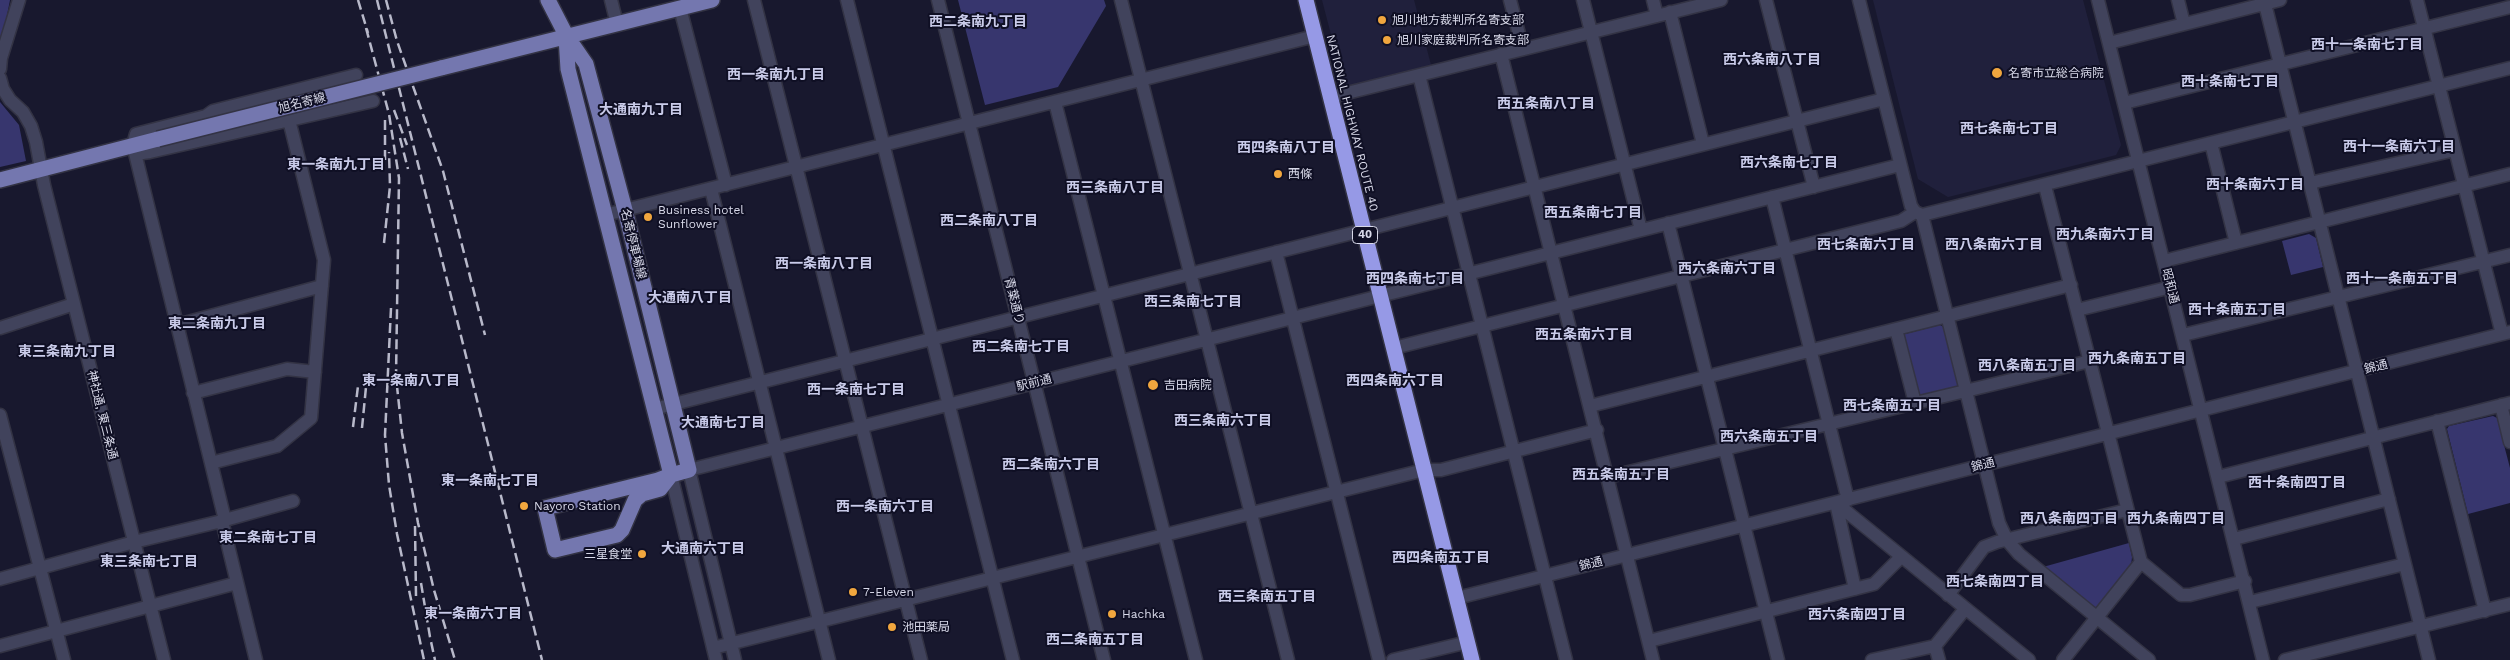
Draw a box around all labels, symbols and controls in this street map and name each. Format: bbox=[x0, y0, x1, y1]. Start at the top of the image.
place label: 旭川地方裁判所名寄支部 bbox=[1392, 13, 1524, 27]
district label: 西二条南九丁目 bbox=[929, 14, 1027, 30]
marker: 旭川地方裁判所名寄支部 bbox=[1376, 14, 1388, 26]
street label: NATIONAL HIGHWAY ROUTE 40 bbox=[1323, 33, 1381, 213]
place label: 旭川家庭裁判所名寄支部 bbox=[1397, 33, 1529, 47]
marker: 旭川家庭裁判所名寄支部 bbox=[1381, 34, 1393, 46]
district label: 西十一条南七丁目 bbox=[2311, 37, 2423, 53]
district label: 西六条南八丁目 bbox=[1723, 52, 1821, 68]
marker: 名寄市立総合病院 bbox=[1990, 66, 2004, 80]
place label: 名寄市立総合病院 bbox=[2008, 66, 2104, 80]
district label: 西一条南九丁目 bbox=[727, 67, 825, 83]
district label: 西十条南七丁目 bbox=[2181, 74, 2279, 90]
street label: 旭名寄線 bbox=[277, 90, 327, 116]
district label: 西五条南八丁目 bbox=[1497, 96, 1595, 112]
district label: 大通南九丁目 bbox=[599, 102, 683, 118]
district label: 西七条南七丁目 bbox=[1960, 121, 2058, 137]
district label: 西十一条南六丁目 bbox=[2343, 139, 2455, 155]
district label: 西四条南八丁目 bbox=[1237, 140, 1335, 156]
district label: 西六条南七丁目 bbox=[1740, 155, 1838, 171]
district label: 東一条南九丁目 bbox=[287, 157, 385, 173]
place label: 西條 bbox=[1288, 167, 1312, 181]
marker: 西條 bbox=[1272, 168, 1284, 180]
district label: 西十条南六丁目 bbox=[2206, 177, 2304, 193]
district label: 西三条南八丁目 bbox=[1066, 180, 1164, 196]
place label: Business hotel Sunflower bbox=[658, 203, 744, 231]
district label: 西五条南七丁目 bbox=[1544, 205, 1642, 221]
street label: 名寄停車場線 bbox=[617, 207, 649, 281]
marker: Business hotel Sunflower bbox=[642, 211, 654, 223]
district label: 西二条南八丁目 bbox=[940, 213, 1038, 229]
road number: 40 bbox=[1352, 226, 1378, 244]
district label: 西九条南六丁目 bbox=[2056, 227, 2154, 243]
district label: 西七条南六丁目 bbox=[1817, 237, 1915, 253]
district label: 西八条南六丁目 bbox=[1945, 237, 2043, 253]
district label: 西一条南八丁目 bbox=[775, 256, 873, 272]
district label: 西六条南六丁目 bbox=[1678, 261, 1776, 277]
street label: 昭和通 bbox=[2159, 267, 2181, 305]
district label: 西四条南七丁目 bbox=[1366, 271, 1464, 287]
district label: 西十一条南五丁目 bbox=[2346, 271, 2458, 287]
street label: 青葉通り bbox=[1001, 276, 1027, 326]
district label: 大通南八丁目 bbox=[648, 290, 732, 306]
district label: 西三条南七丁目 bbox=[1144, 294, 1242, 310]
district label: 西十条南五丁目 bbox=[2188, 302, 2286, 318]
district label: 東二条南九丁目 bbox=[168, 316, 266, 332]
district label: 西五条南六丁目 bbox=[1535, 327, 1633, 343]
district label: 西二条南七丁目 bbox=[972, 339, 1070, 355]
district label: 東三条南九丁目 bbox=[18, 344, 116, 360]
district label: 西九条南五丁目 bbox=[2088, 351, 2186, 367]
street label: 錦通 bbox=[2363, 357, 2389, 377]
district label: 西八条南五丁目 bbox=[1978, 358, 2076, 374]
street label: 神社通, 東三条通 bbox=[84, 369, 120, 461]
street label: 駅前通 bbox=[1015, 372, 1053, 394]
district label: 東一条南八丁目 bbox=[362, 373, 460, 389]
district label: 西四条南六丁目 bbox=[1346, 373, 1444, 389]
marker: 吉田病院 bbox=[1146, 378, 1160, 392]
place label: 吉田病院 bbox=[1164, 378, 1212, 392]
district label: 西一条南七丁目 bbox=[807, 382, 905, 398]
district label: 西七条南五丁目 bbox=[1843, 398, 1941, 414]
district label: 西三条南六丁目 bbox=[1174, 413, 1272, 429]
district label: 大通南七丁目 bbox=[681, 415, 765, 431]
district label: 西六条南五丁目 bbox=[1720, 429, 1818, 445]
street label: 錦通 bbox=[1970, 455, 1996, 475]
district label: 西二条南六丁目 bbox=[1002, 457, 1100, 473]
district label: 西五条南五丁目 bbox=[1572, 467, 1670, 483]
district label: 東一条南七丁目 bbox=[441, 473, 539, 489]
district label: 西十条南四丁目 bbox=[2248, 475, 2346, 491]
place label: Nayoro Station bbox=[534, 499, 621, 513]
district label: 西一条南六丁目 bbox=[836, 499, 934, 515]
marker: Nayoro Station bbox=[518, 500, 530, 512]
district label: 西八条南四丁目 bbox=[2020, 511, 2118, 527]
district label: 西九条南四丁目 bbox=[2127, 511, 2225, 527]
district label: 東二条南七丁目 bbox=[219, 530, 317, 546]
district label: 大通南六丁目 bbox=[661, 541, 745, 557]
place label: 三星食堂 bbox=[584, 547, 632, 561]
marker: 三星食堂 bbox=[636, 548, 648, 560]
district label: 西四条南五丁目 bbox=[1392, 550, 1490, 566]
district label: 東三条南七丁目 bbox=[100, 554, 198, 570]
street label: 錦通 bbox=[1578, 554, 1604, 574]
district label: 西七条南四丁目 bbox=[1946, 574, 2044, 590]
place label: 7-Eleven bbox=[863, 585, 914, 599]
marker: 7-Eleven bbox=[847, 586, 859, 598]
district label: 西三条南五丁目 bbox=[1218, 589, 1316, 605]
district label: 東一条南六丁目 bbox=[424, 606, 522, 622]
place label: Hachka bbox=[1122, 607, 1165, 621]
district label: 西六条南四丁目 bbox=[1808, 607, 1906, 623]
marker: Hachka bbox=[1106, 608, 1118, 620]
place label: 池田薬局 bbox=[902, 620, 950, 634]
marker: 池田薬局 bbox=[886, 621, 898, 633]
district label: 西二条南五丁目 bbox=[1046, 632, 1144, 648]

